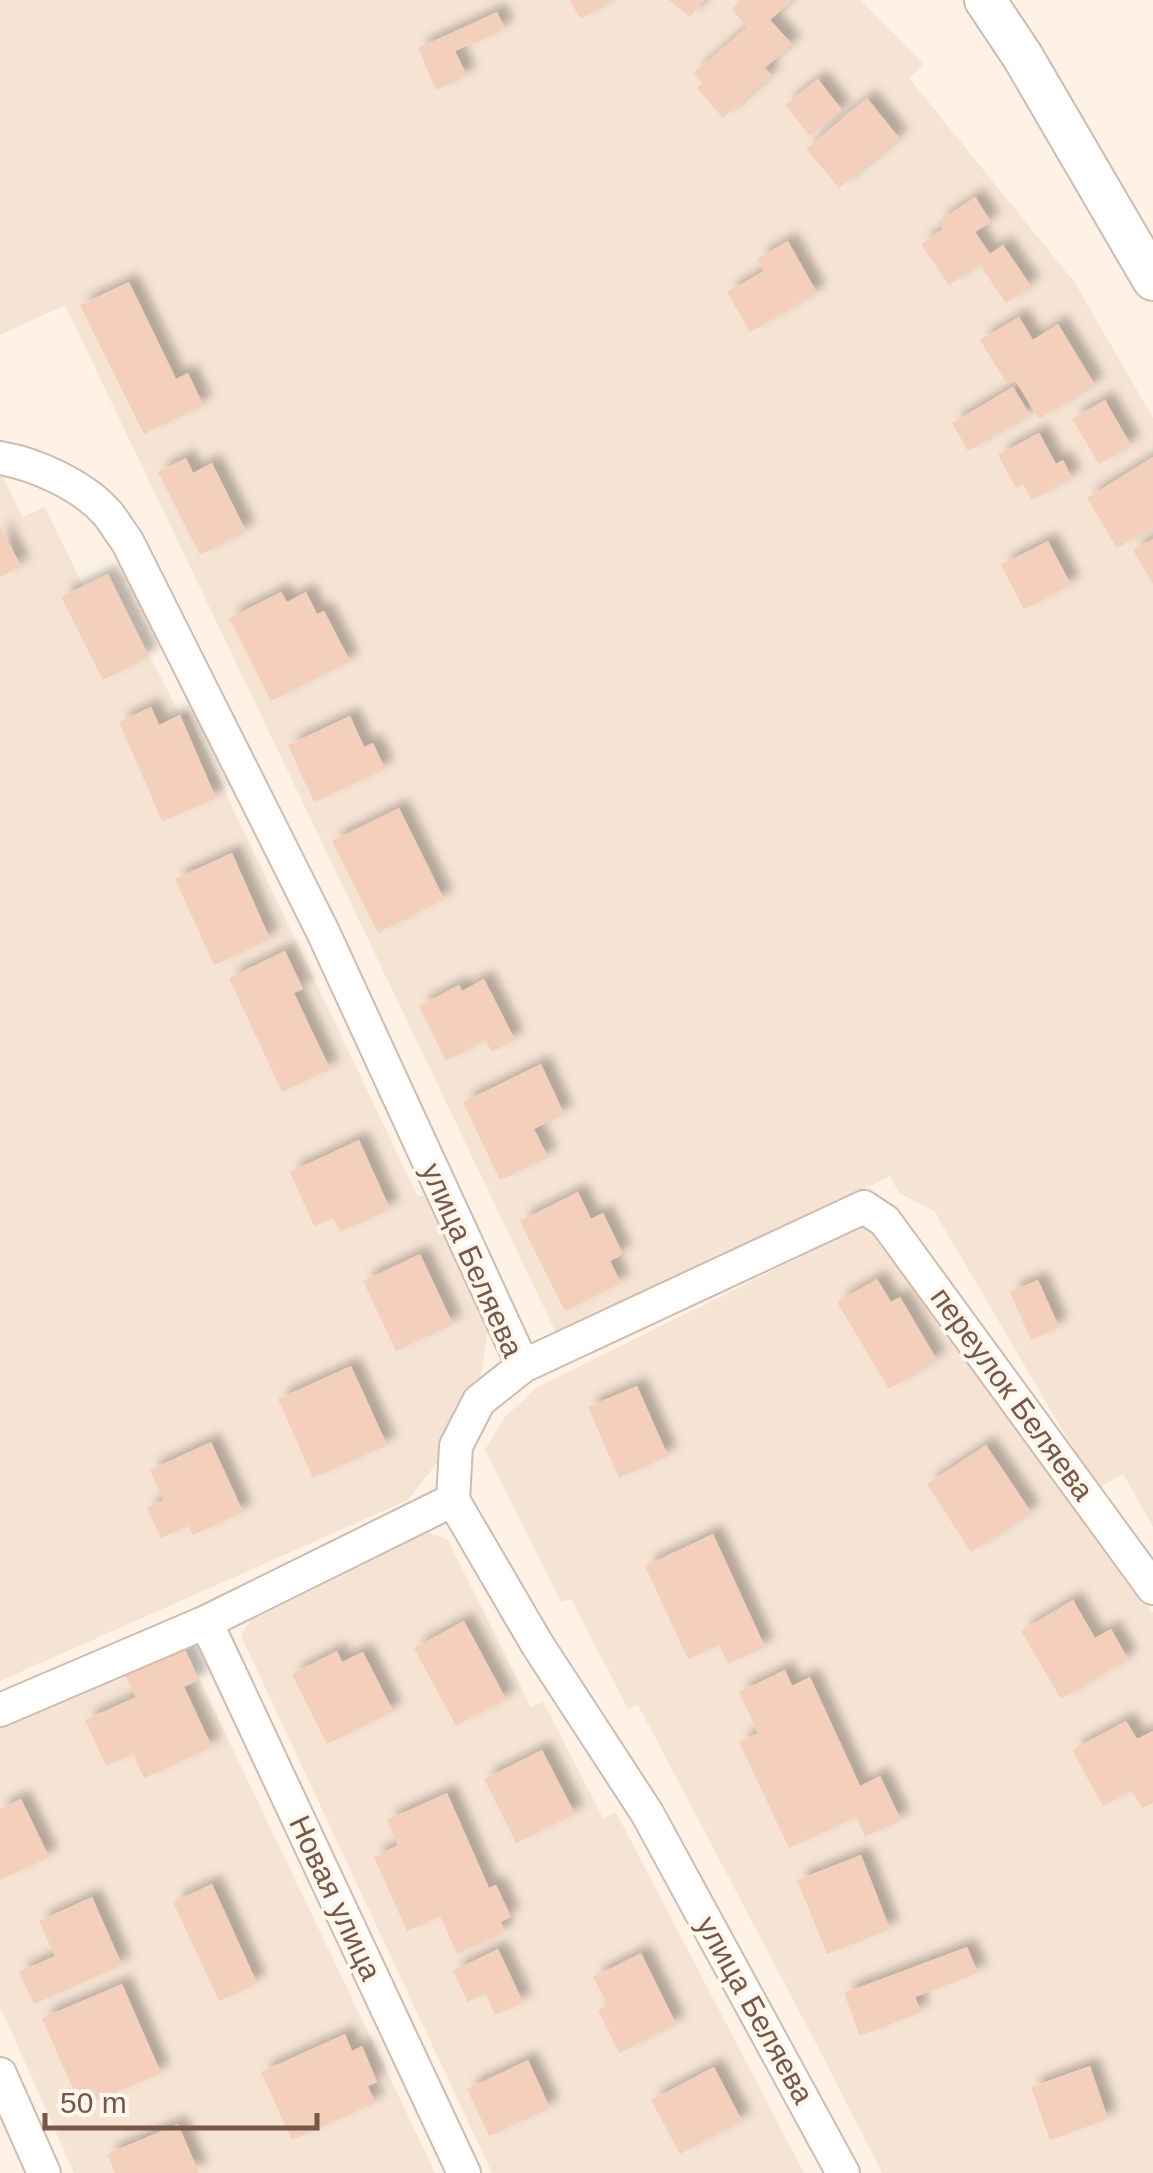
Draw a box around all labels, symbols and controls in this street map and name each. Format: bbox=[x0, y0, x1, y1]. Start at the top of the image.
street label: улица Беляева bbox=[415, 1158, 530, 1362]
street label: переулок Беляева bbox=[924, 1281, 1101, 1507]
street label: Новая улица bbox=[283, 1810, 388, 1986]
street label: улица Беляева bbox=[690, 1910, 821, 2109]
scale bar bbox=[45, 2068, 318, 2130]
text: 50 m bbox=[60, 2086, 127, 2119]

